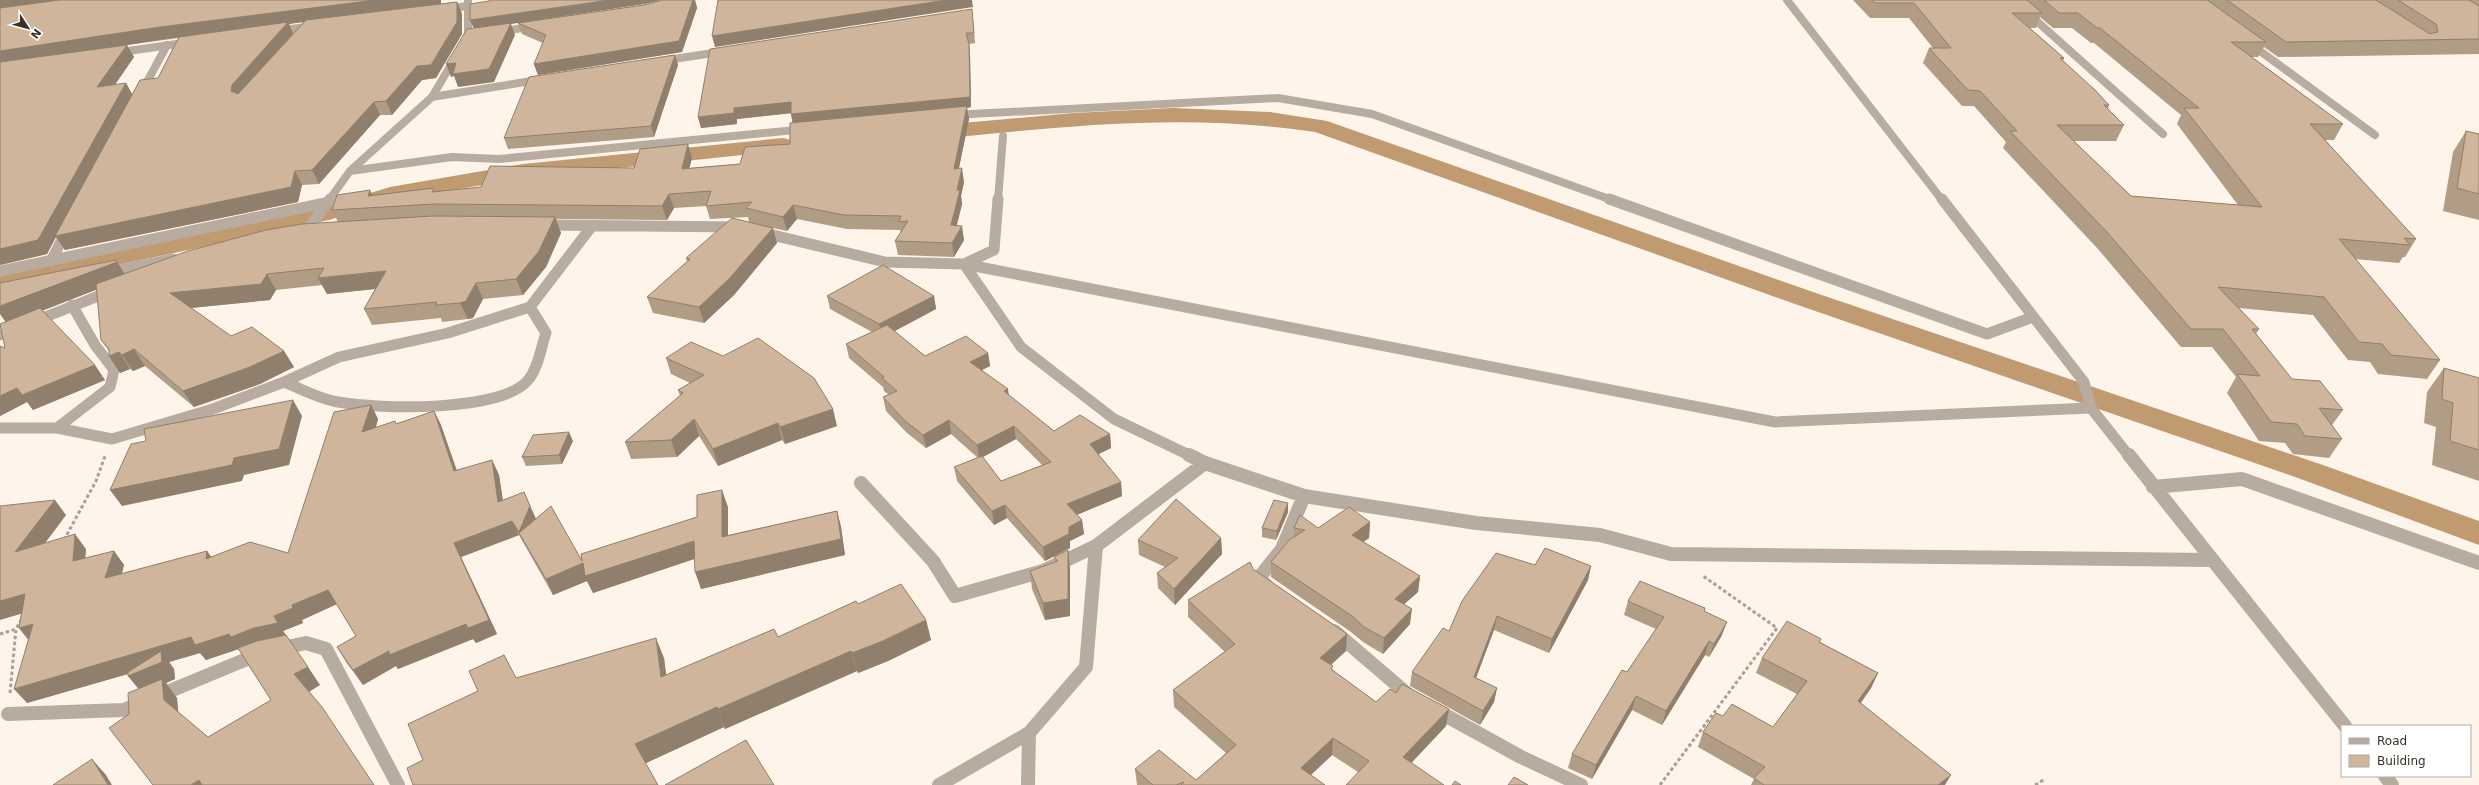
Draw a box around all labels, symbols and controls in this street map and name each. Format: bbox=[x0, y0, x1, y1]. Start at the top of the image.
north arrow bbox=[8, 8, 48, 48]
text: N bbox=[28, 26, 44, 41]
legend bbox=[2341, 725, 2471, 777]
text: Road bbox=[2377, 734, 2407, 748]
text: Building bbox=[2377, 754, 2426, 768]

